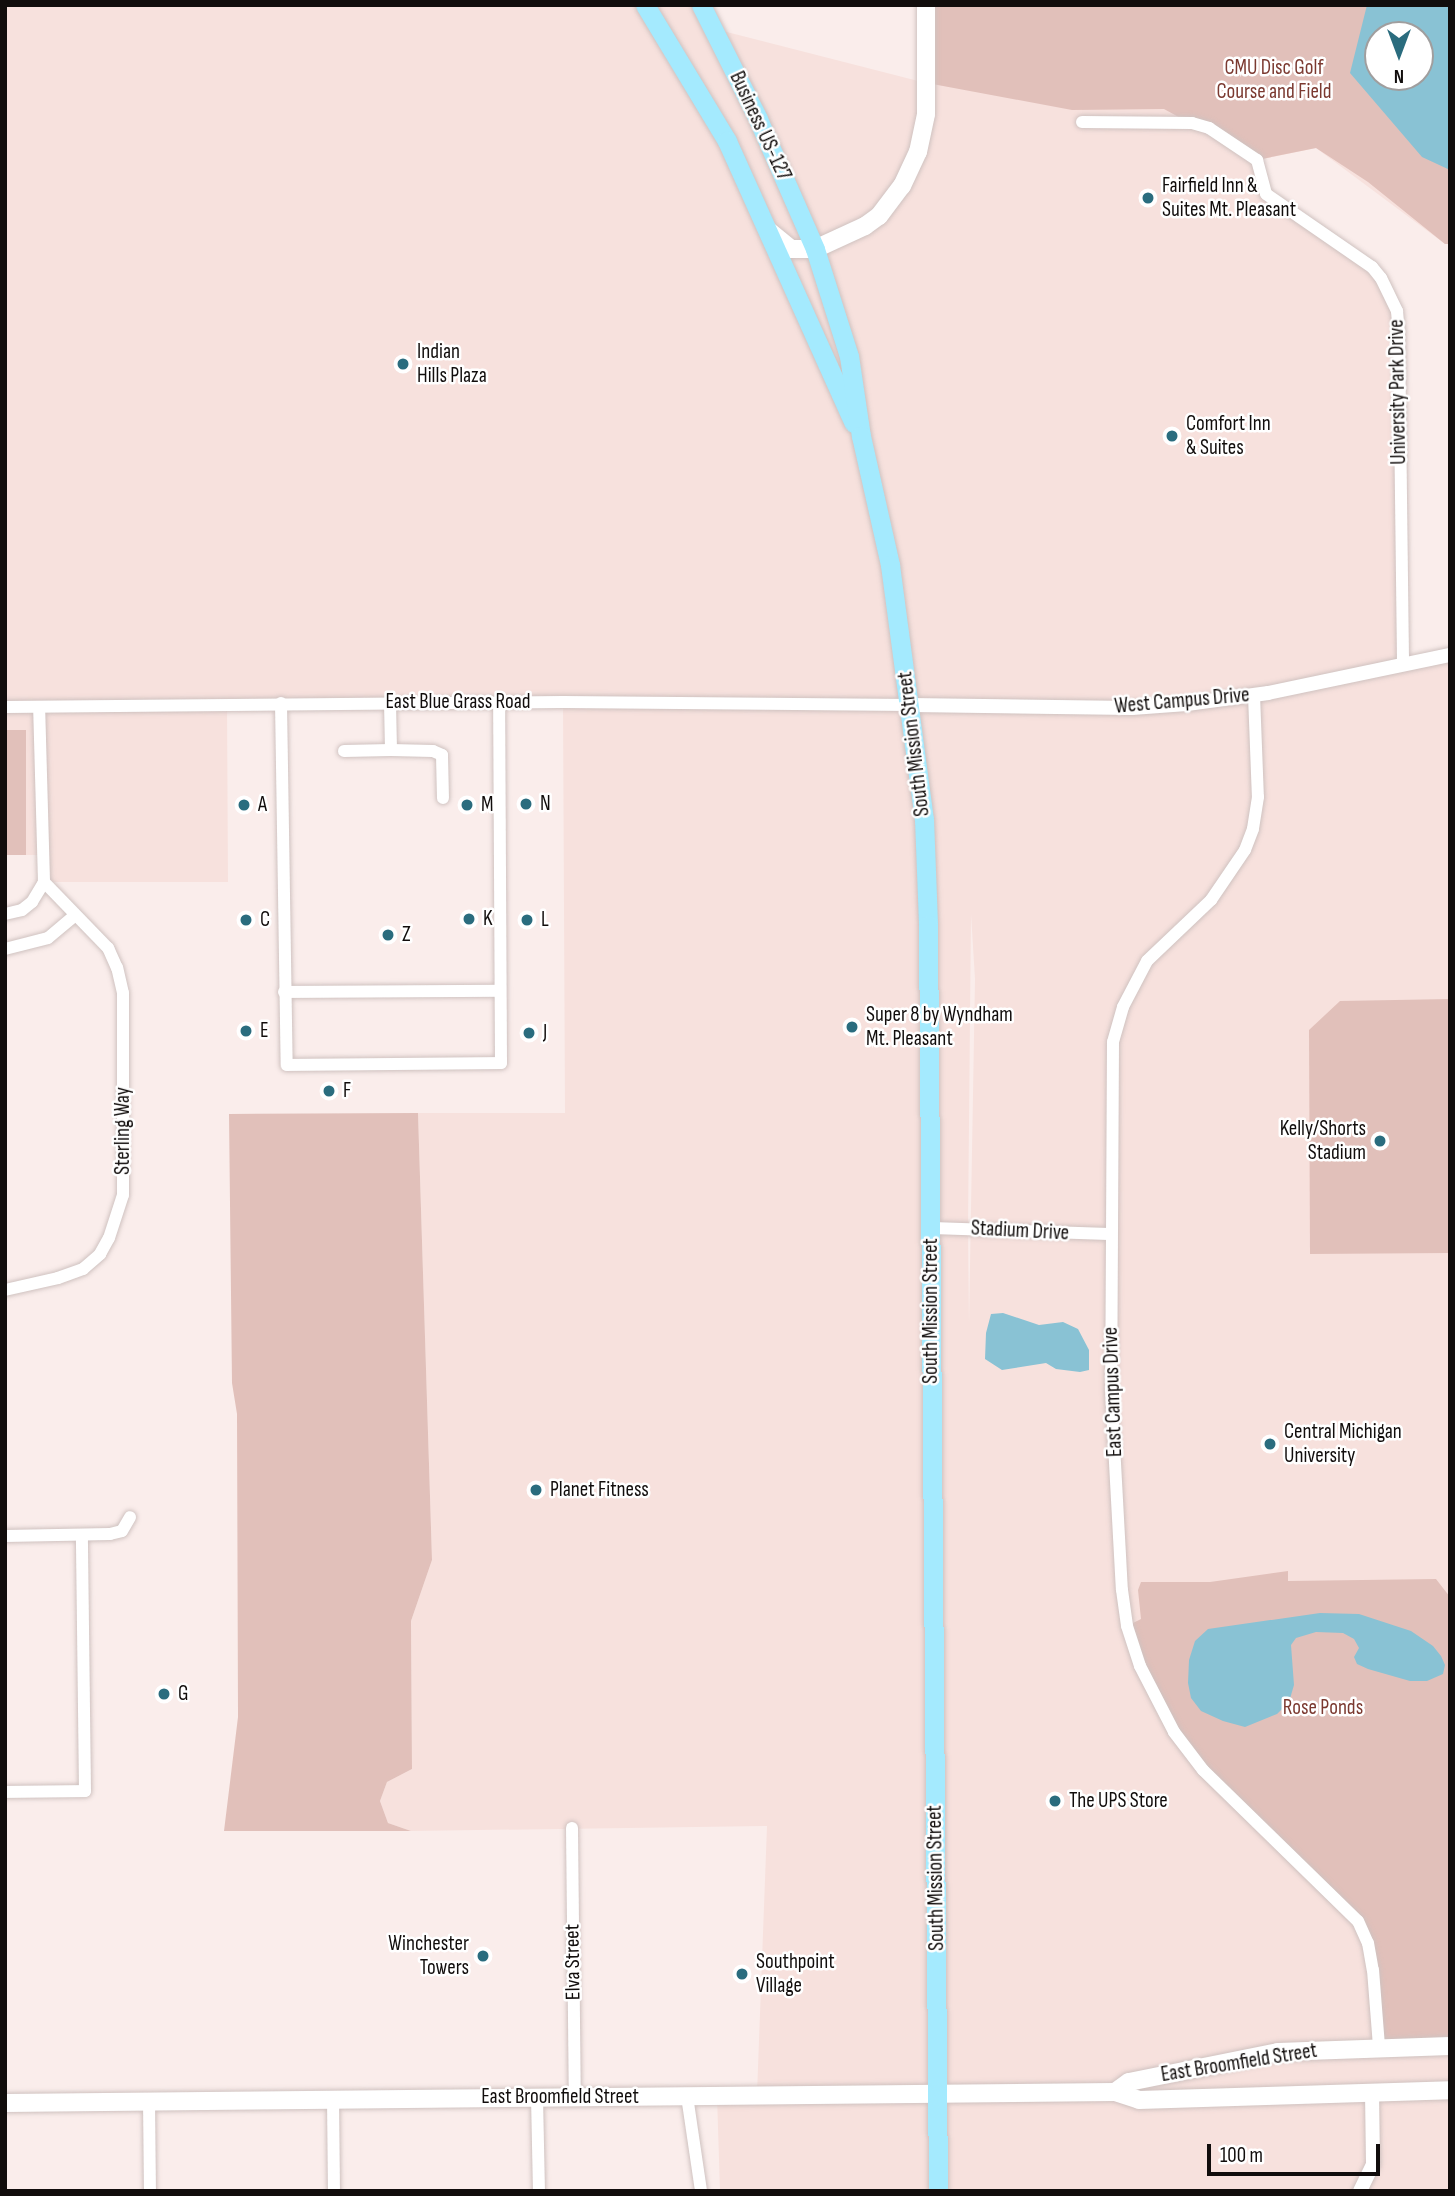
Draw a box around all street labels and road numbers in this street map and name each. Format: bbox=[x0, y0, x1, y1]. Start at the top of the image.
street label: Business US-127 bbox=[724, 68, 796, 184]
street label: University Park Drive bbox=[1384, 319, 1412, 465]
street label: South Mission Street bbox=[893, 670, 935, 818]
street label: West Campus Drive bbox=[1113, 683, 1251, 719]
street label: East Blue Grass Road bbox=[386, 689, 530, 715]
street label: Sterling Way bbox=[110, 1087, 136, 1175]
street label: Stadium Drive bbox=[970, 1216, 1070, 1246]
street label: South Mission Street bbox=[918, 1238, 944, 1384]
street label: East Campus Drive bbox=[1098, 1327, 1128, 1457]
street label: South Mission Street bbox=[922, 1805, 950, 1951]
street label: Elva Street bbox=[560, 1924, 586, 2000]
street label: East Broomfield Street bbox=[1159, 2038, 1319, 2088]
street label: East Broomfield Street bbox=[481, 2084, 639, 2110]

